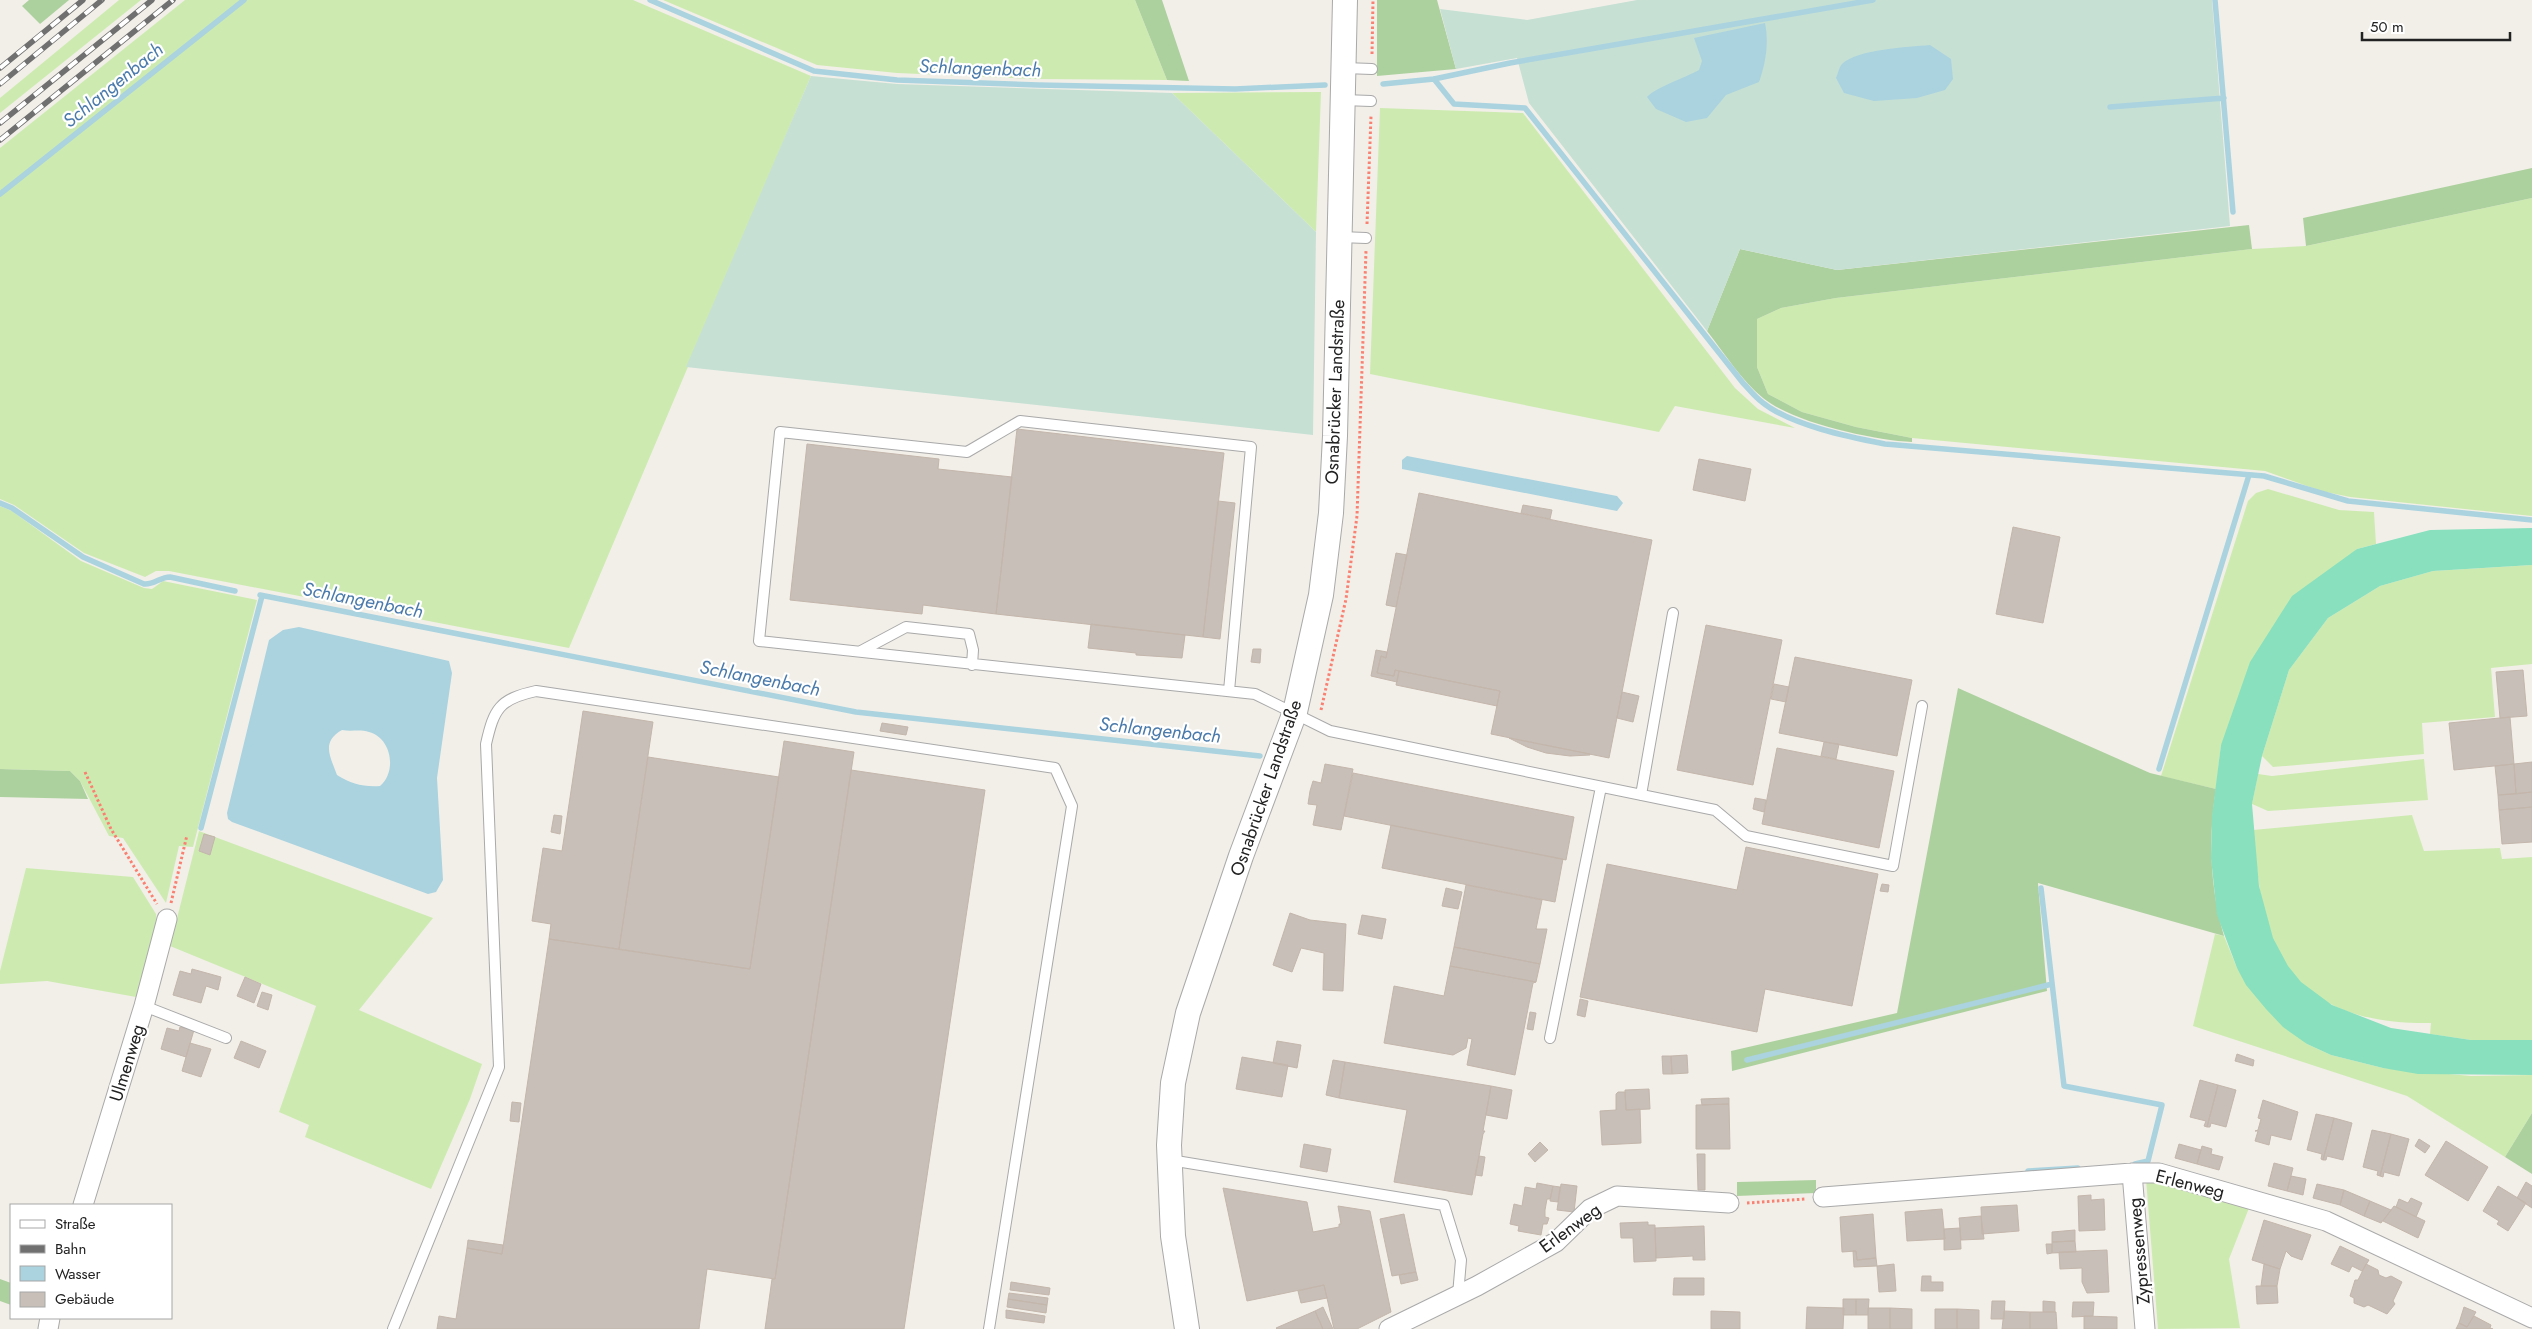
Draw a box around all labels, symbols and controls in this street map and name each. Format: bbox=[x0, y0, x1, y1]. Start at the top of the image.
scale bar bbox=[2362, 10, 2510, 42]
text: 50 m bbox=[2370, 16, 2404, 38]
water label: Schlangenbach bbox=[57, 36, 169, 134]
water label: Schlangenbach bbox=[918, 52, 1042, 84]
street label: Osnabrücker Landstraße bbox=[1319, 299, 1351, 485]
water label: Schlangenbach bbox=[300, 575, 426, 625]
water label: Schlangenbach bbox=[697, 653, 823, 703]
street label: Osnabrücker Landstraße bbox=[1224, 696, 1308, 880]
water label: Schlangenbach bbox=[1098, 710, 1222, 750]
street label: Ulmenweg bbox=[103, 1021, 151, 1105]
street label: Erlenweg bbox=[2153, 1163, 2227, 1205]
street label: Erlenweg bbox=[1534, 1197, 1606, 1259]
street label: Zypressenweg bbox=[2121, 1197, 2157, 1305]
legend bbox=[10, 1204, 172, 1319]
text: Straße bbox=[55, 1213, 96, 1235]
text: Bahn bbox=[55, 1238, 86, 1260]
text: Wasser bbox=[55, 1263, 101, 1285]
text: Gebäude bbox=[55, 1288, 115, 1310]

